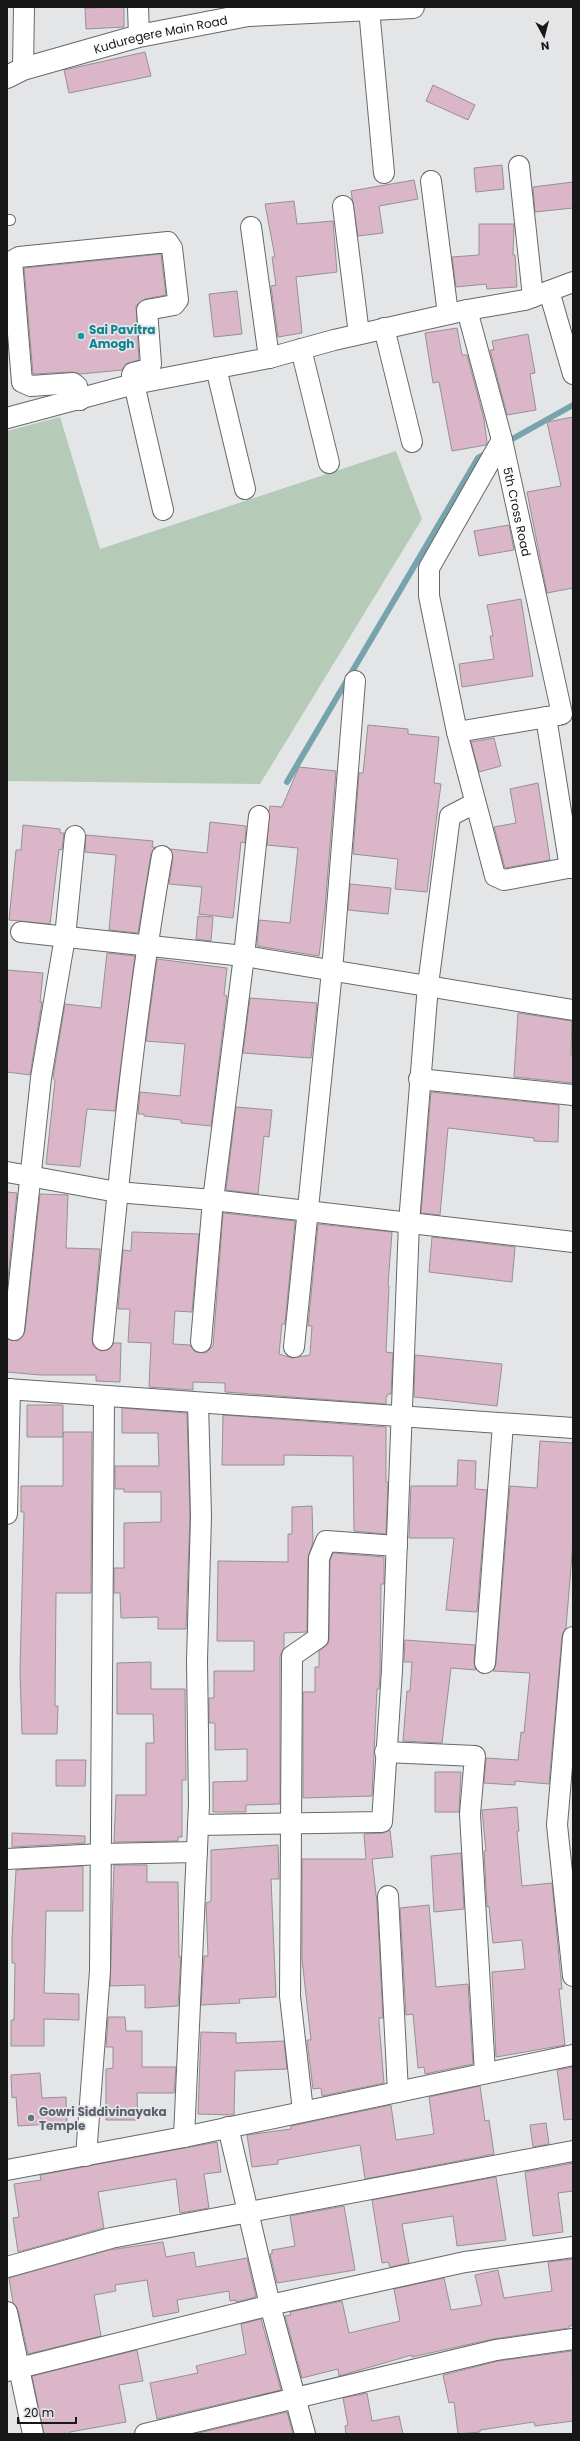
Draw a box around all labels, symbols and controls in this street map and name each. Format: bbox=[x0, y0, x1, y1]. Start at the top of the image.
street label: Kuduregere Main Road bbox=[92, 11, 229, 57]
north arrow bbox=[524, 16, 564, 56]
text: N bbox=[540, 37, 550, 54]
place label: Sai Pavitra Amogh bbox=[89, 321, 155, 352]
marker: Sai Pavitra Amogh bbox=[76, 331, 86, 341]
street label: 5th Cross Road bbox=[500, 465, 536, 558]
place label: Gowri Siddivinayaka Temple bbox=[39, 2103, 167, 2134]
marker: Gowri Siddivinayaka Temple bbox=[26, 2113, 36, 2123]
scale bar bbox=[18, 2399, 76, 2425]
text: 20 m bbox=[24, 2404, 54, 2421]

